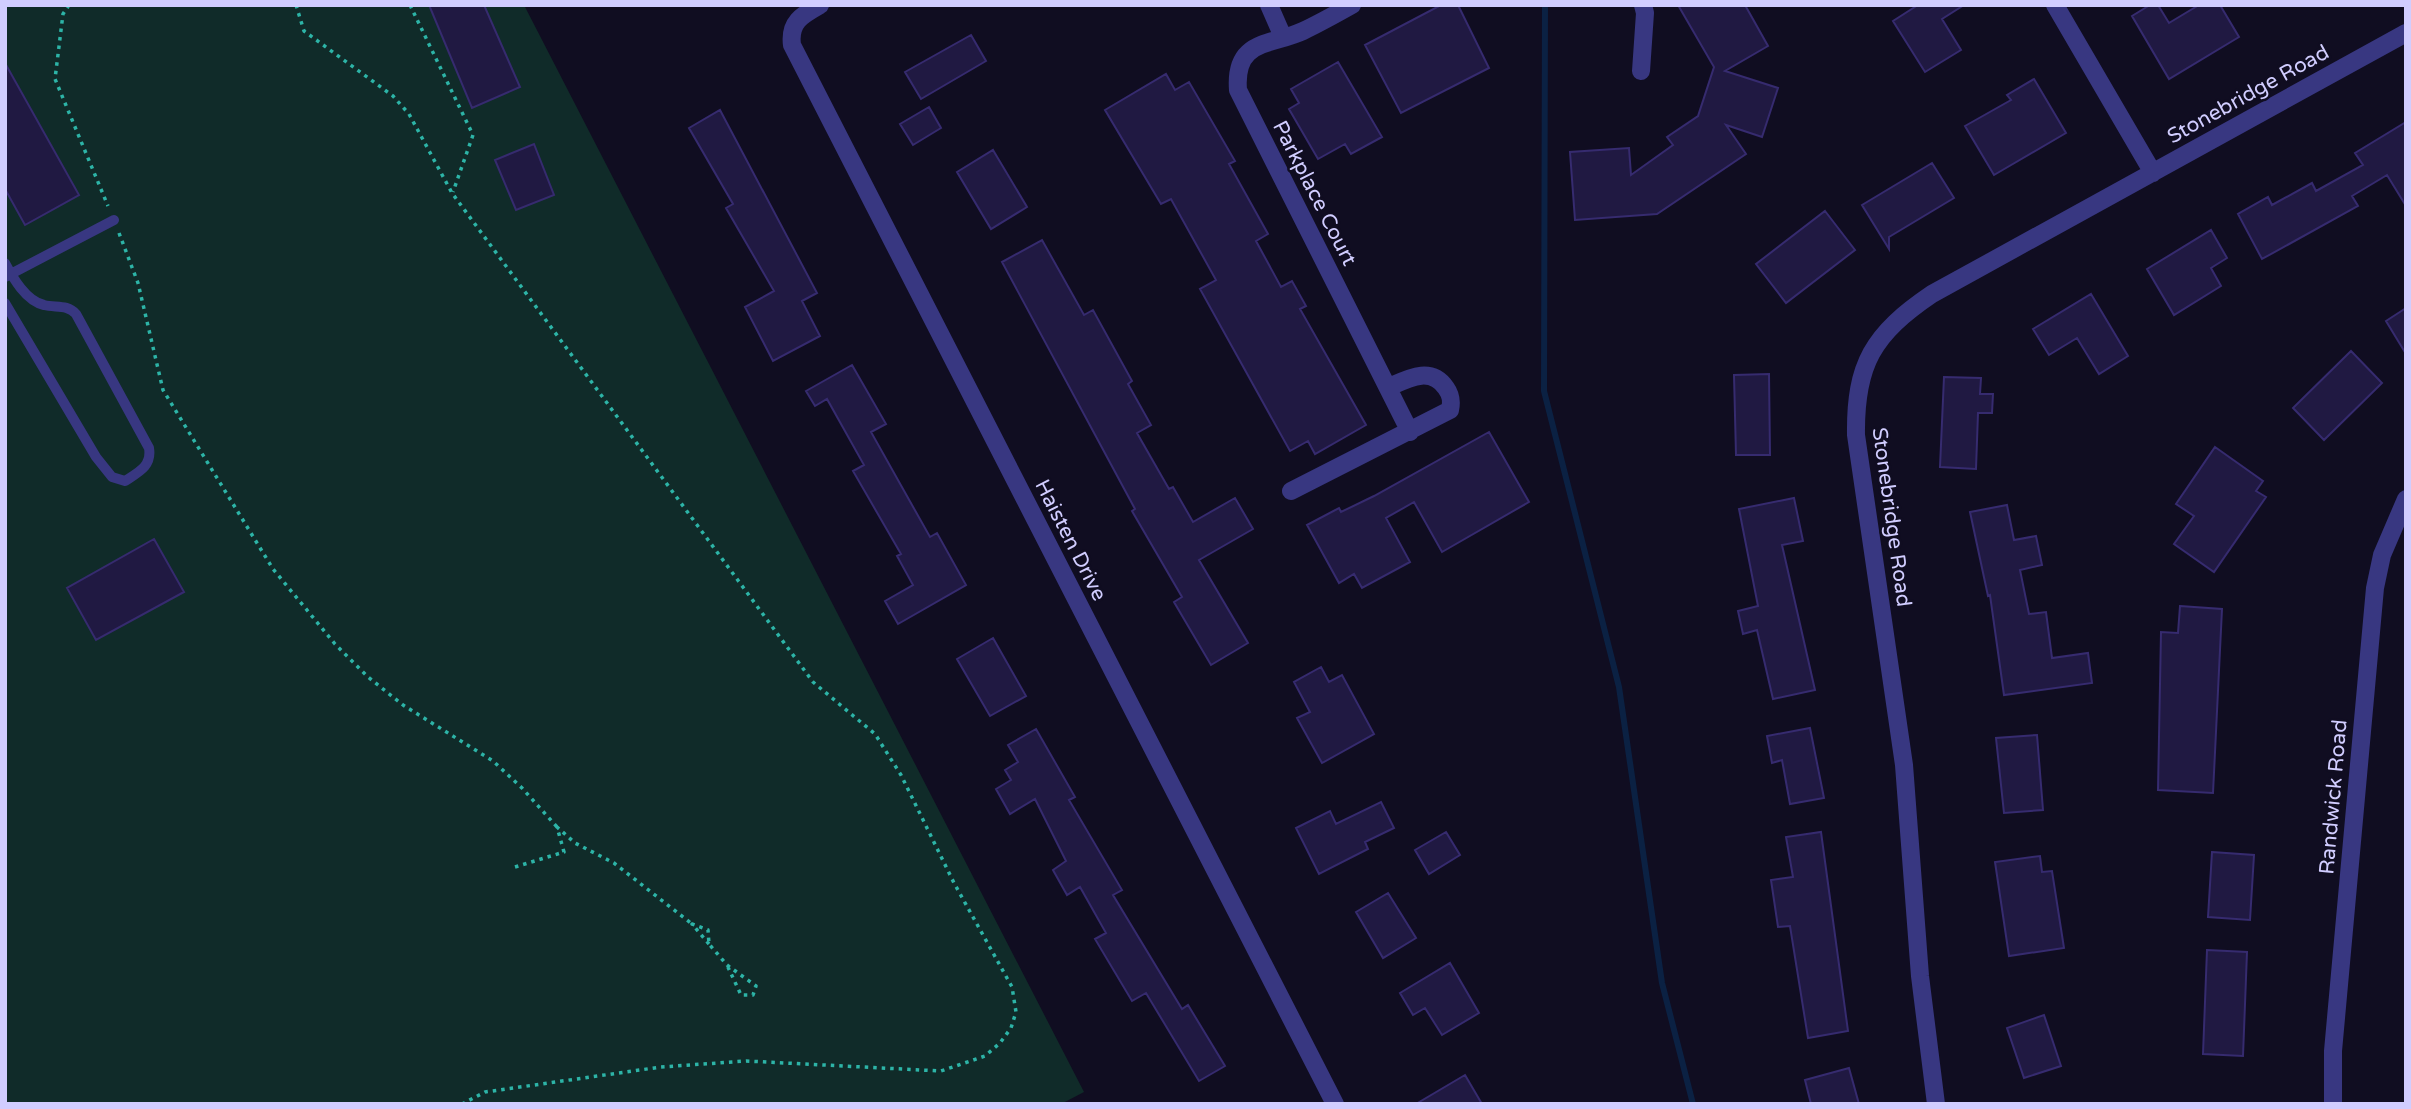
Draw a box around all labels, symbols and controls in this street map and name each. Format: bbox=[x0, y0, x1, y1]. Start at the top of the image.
street label: Stonebridge Road bbox=[2163, 40, 2333, 149]
street label: Parkplace Court bbox=[1267, 117, 1362, 270]
street label: Stonebridge Road bbox=[1867, 426, 1916, 608]
street label: Haisten Drive bbox=[1029, 475, 1112, 605]
street label: Randwick Road bbox=[2314, 718, 2353, 876]

